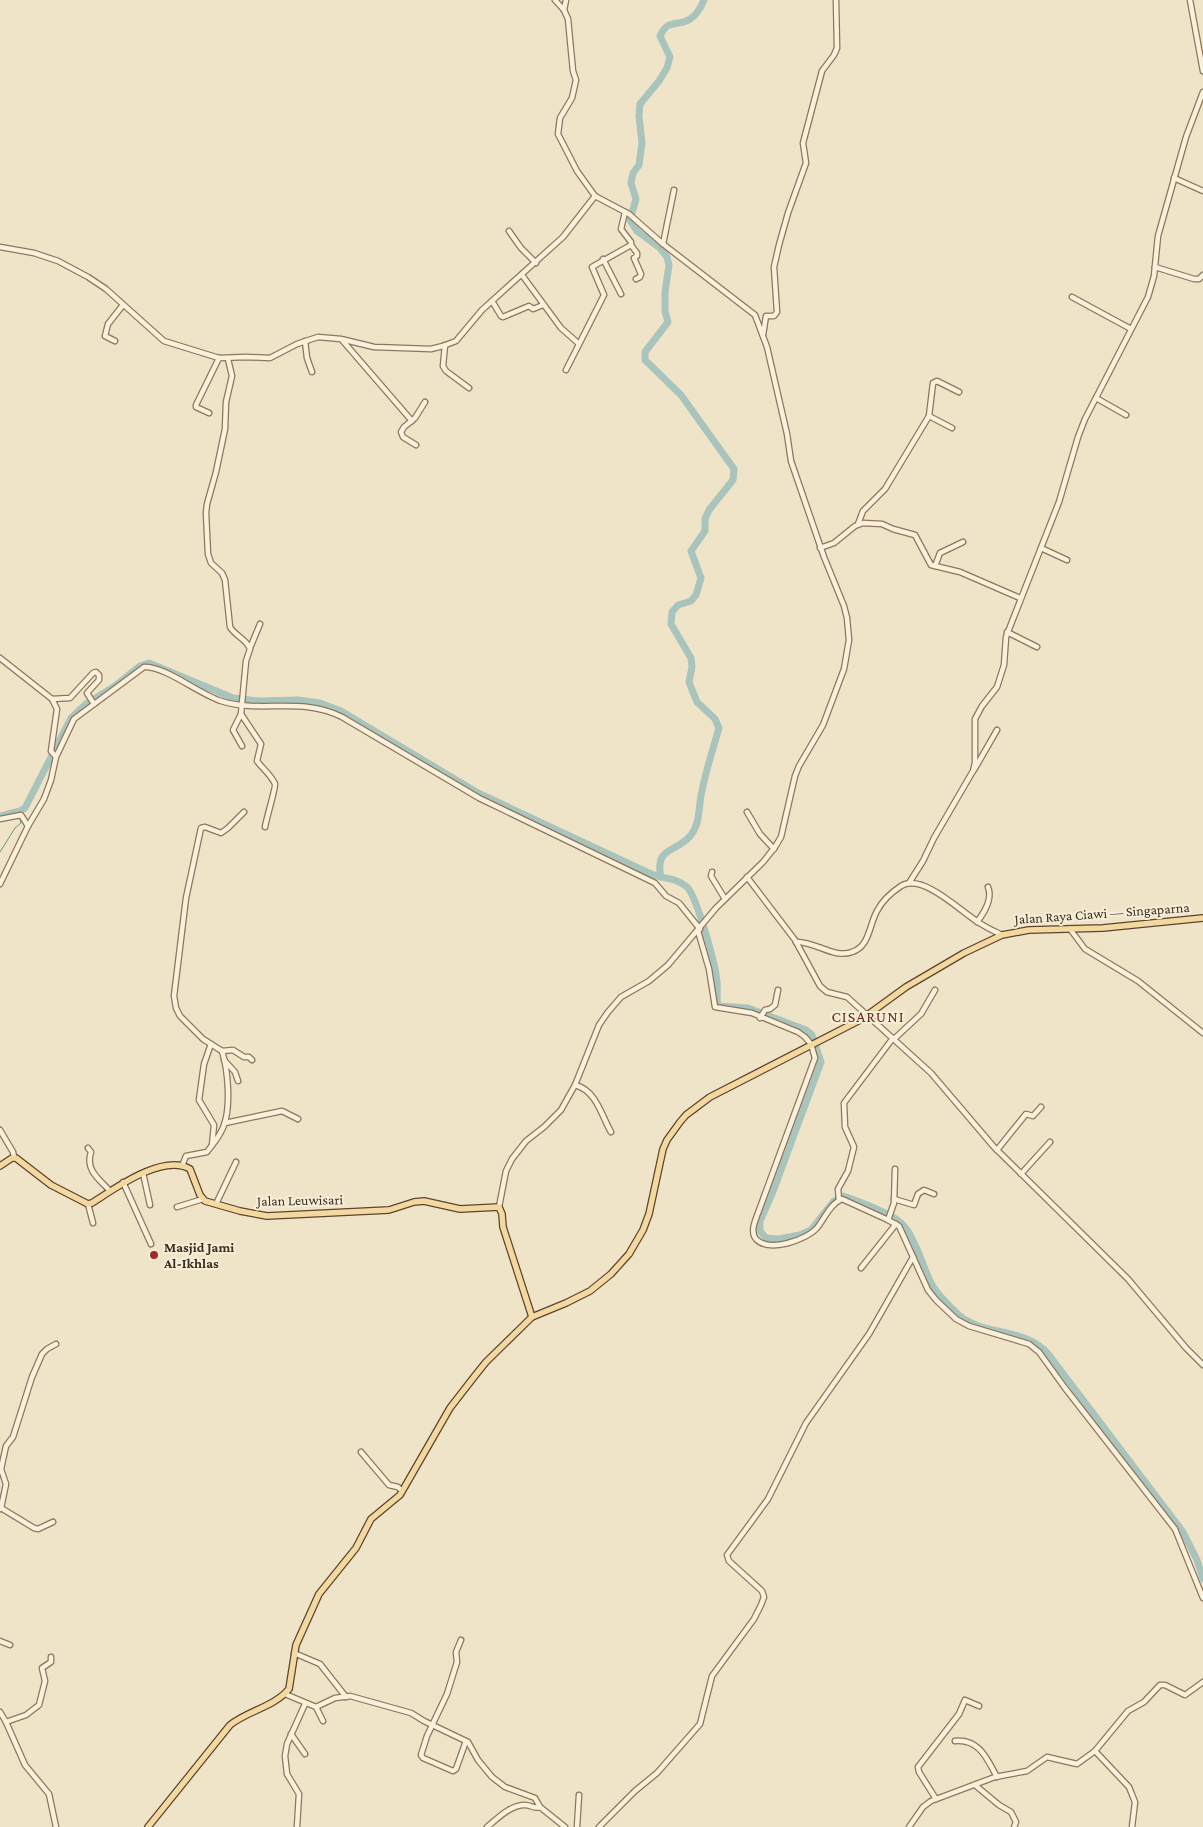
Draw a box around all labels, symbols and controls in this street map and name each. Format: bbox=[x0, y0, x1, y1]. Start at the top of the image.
street label: Jalan Raya Ciawi — Singaparna bbox=[1012, 899, 1191, 927]
district label: CISARUNI bbox=[831, 1008, 905, 1025]
street label: Jalan Leuwisari bbox=[255, 1191, 344, 1209]
place label: Masjid Jami Al-Ikhlas bbox=[163, 1239, 234, 1271]
marker: Masjid Jami Al-Ikhlas bbox=[148, 1249, 160, 1261]

